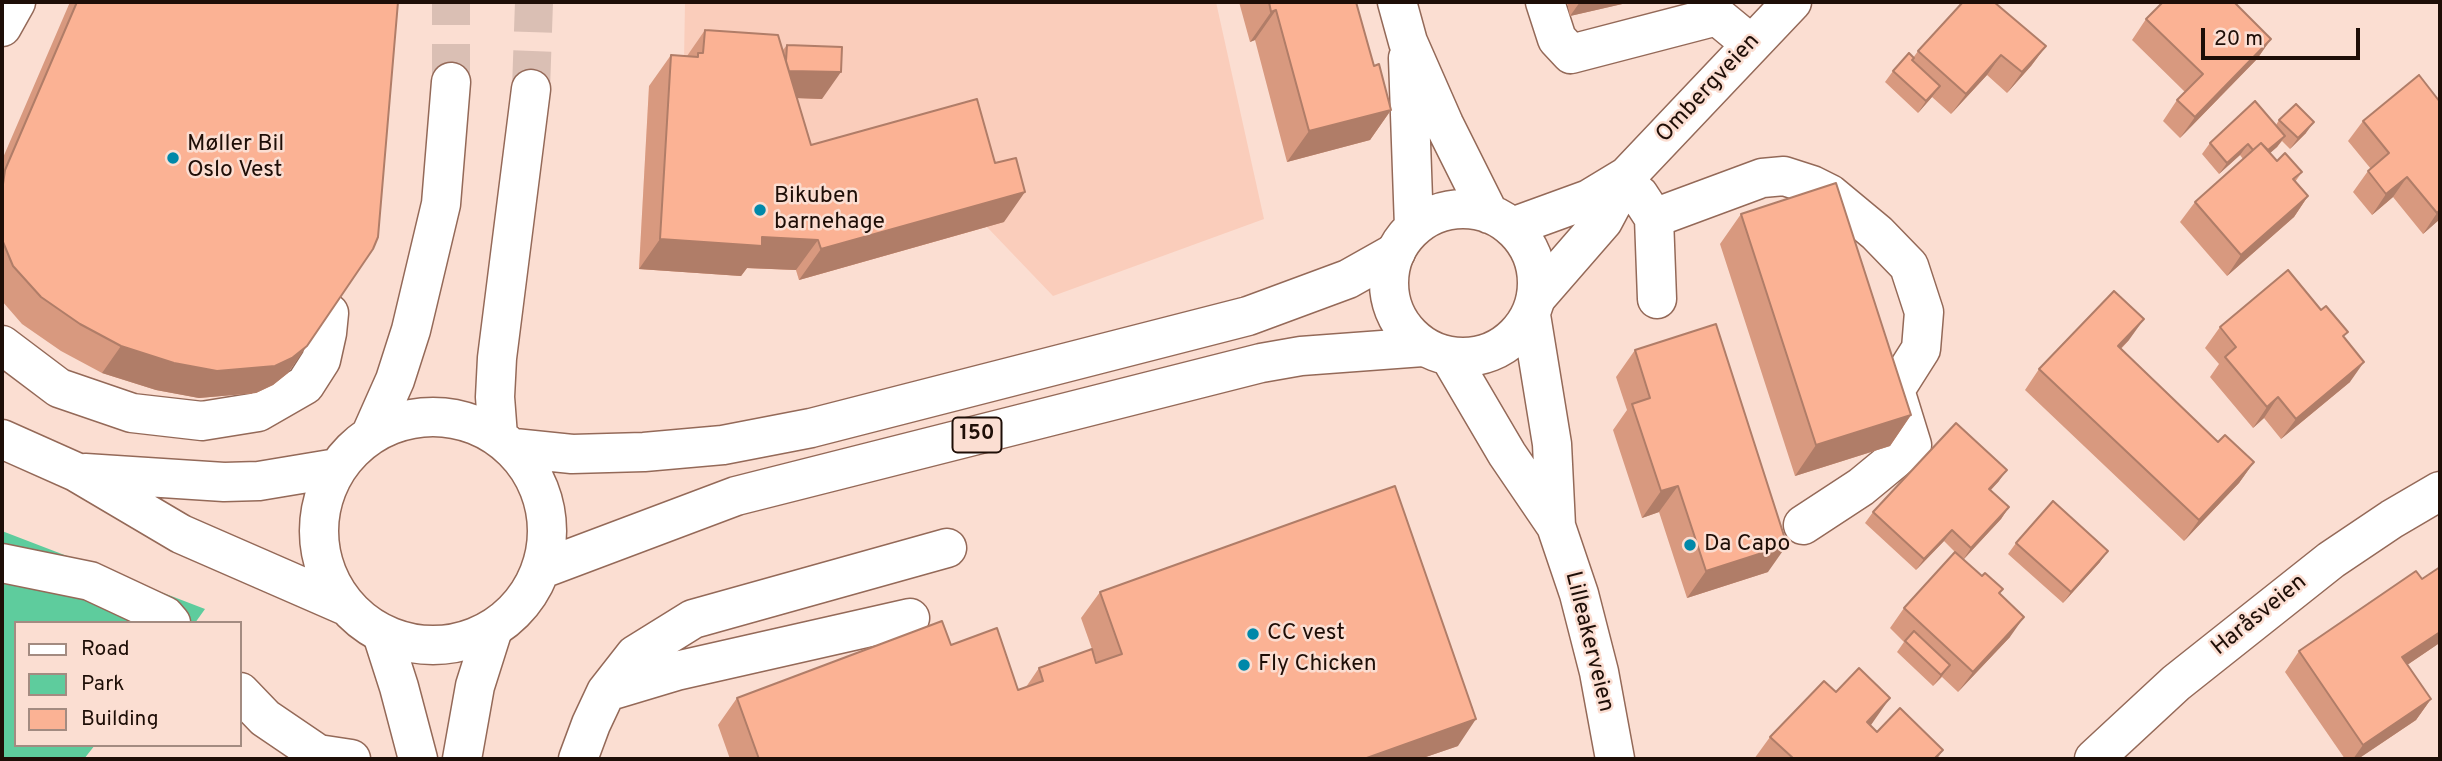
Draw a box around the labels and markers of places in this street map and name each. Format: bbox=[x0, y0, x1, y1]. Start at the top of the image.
place label: Møller Bil Oslo Vest bbox=[187, 131, 284, 185]
marker: Møller Bil Oslo Vest bbox=[165, 150, 181, 166]
place label: Bikuben barnehage bbox=[774, 183, 885, 237]
marker: Bikuben barnehage bbox=[752, 202, 768, 218]
place label: Da Capo bbox=[1704, 531, 1790, 559]
marker: Da Capo bbox=[1682, 537, 1698, 553]
place label: CC vest bbox=[1267, 620, 1345, 648]
marker: CC vest bbox=[1245, 626, 1261, 642]
place label: Fly Chicken bbox=[1258, 651, 1377, 679]
marker: Fly Chicken bbox=[1236, 657, 1252, 673]

